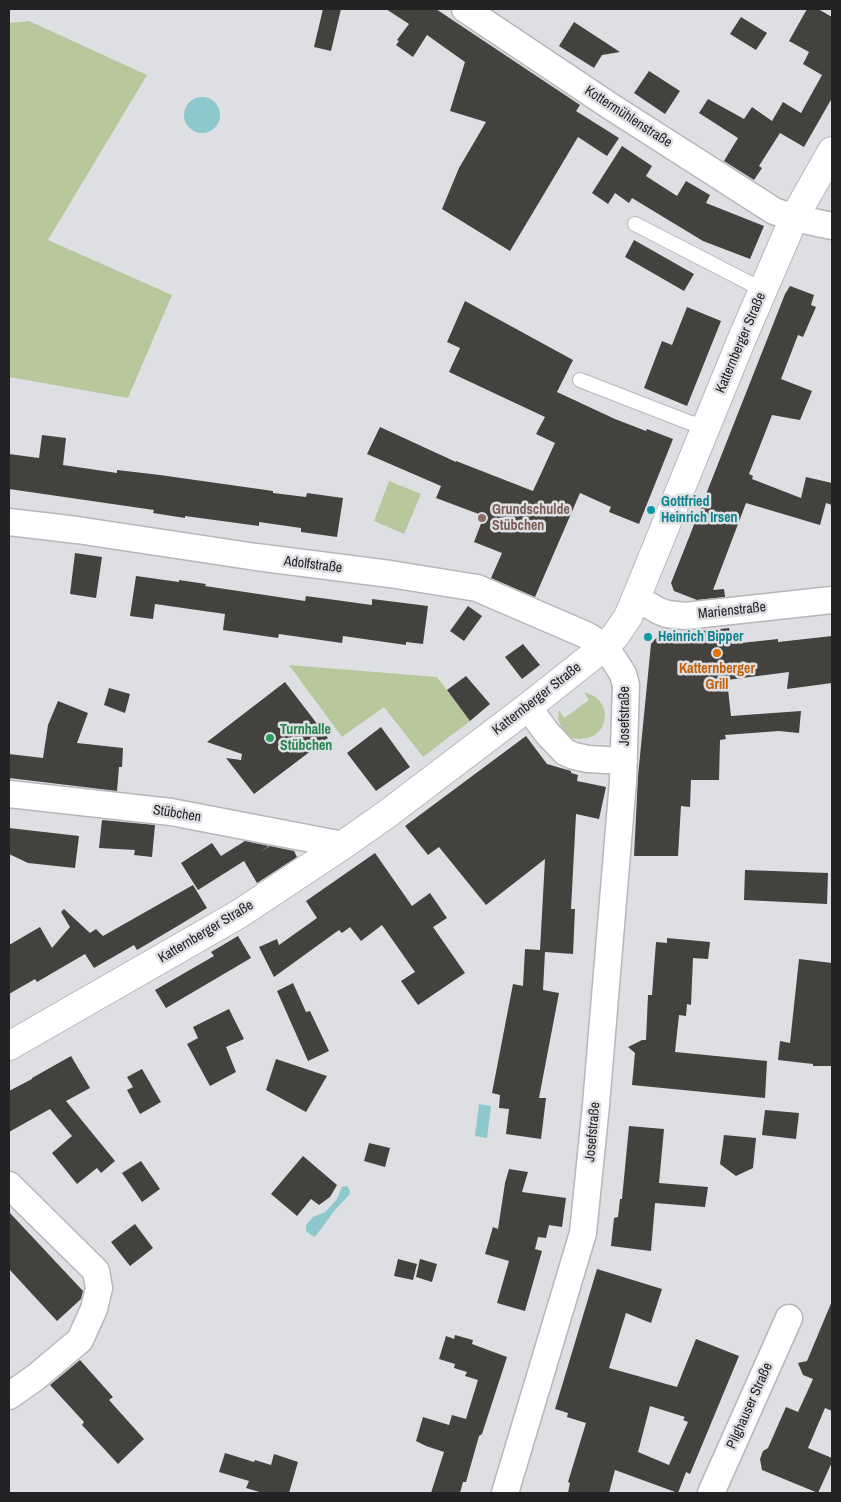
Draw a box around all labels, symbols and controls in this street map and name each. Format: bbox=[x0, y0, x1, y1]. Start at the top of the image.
street label: Kottermühlenstraße bbox=[581, 83, 675, 151]
street label: Katternberger Straße bbox=[712, 290, 770, 396]
place label: Gottfried Heinrich Irsen bbox=[661, 494, 738, 526]
place label: Grundschulde Stübchen bbox=[492, 502, 570, 534]
marker: Gottfried Heinrich Irsen bbox=[645, 504, 657, 516]
marker: Grundschulde Stübchen bbox=[476, 512, 488, 524]
street label: Adolfstraße bbox=[283, 553, 343, 577]
street label: Marienstraße bbox=[697, 599, 767, 623]
place label: Heinrich Bipper bbox=[658, 629, 743, 645]
marker: Heinrich Bipper bbox=[642, 631, 654, 643]
marker: Katternberger Grill bbox=[711, 647, 723, 659]
street label: Katternberger Straße bbox=[489, 659, 585, 739]
place label: Katternberger Grill bbox=[679, 661, 755, 694]
street label: Josefstraße bbox=[617, 686, 633, 746]
place label: Turnhalle Stübchen bbox=[280, 722, 332, 754]
marker: Turnhalle Stübchen bbox=[264, 732, 276, 744]
street label: Stübchen bbox=[152, 802, 202, 826]
street label: Katternberger Straße bbox=[155, 897, 257, 967]
street label: Josefstraße bbox=[582, 1101, 604, 1163]
street label: Pilghauser Straße bbox=[724, 1360, 776, 1452]

